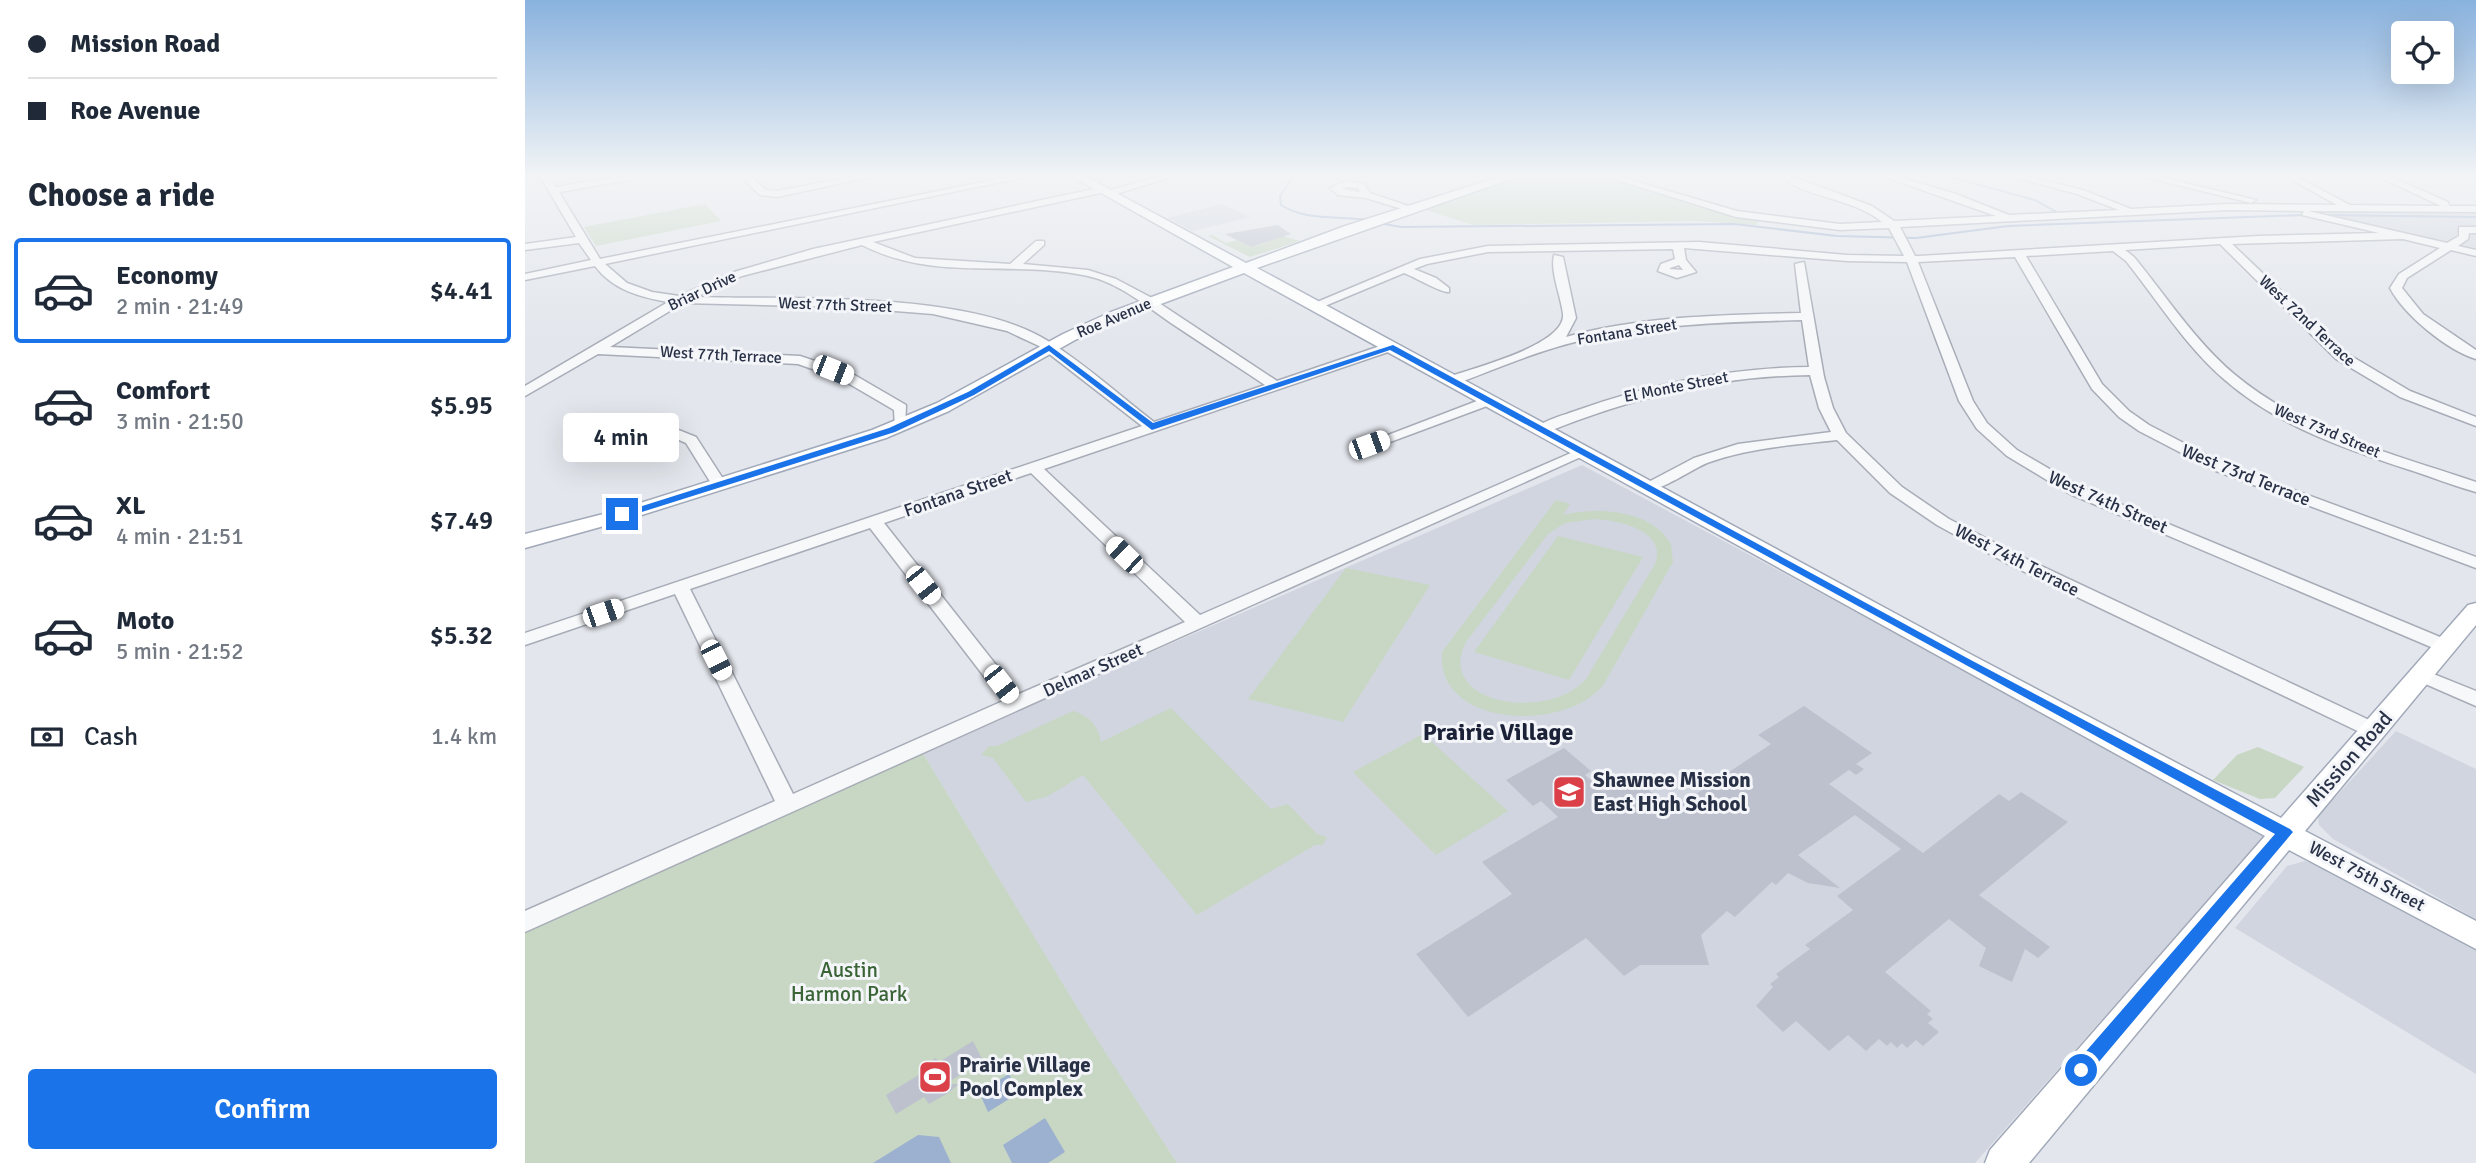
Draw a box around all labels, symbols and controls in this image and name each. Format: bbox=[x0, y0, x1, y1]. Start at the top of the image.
map controls bbox=[2391, 21, 2454, 84]
button: locate bbox=[2391, 21, 2454, 84]
text: Mission Road bbox=[70, 28, 220, 60]
text: Roe Avenue bbox=[70, 95, 200, 127]
text: Choose a ride bbox=[28, 176, 215, 215]
icon: car bbox=[32, 259, 95, 322]
text: Economy bbox=[116, 260, 218, 292]
street label: Briar Drive bbox=[665, 266, 739, 316]
street label: West 72nd Terrace bbox=[2255, 271, 2359, 371]
text: $4.41 bbox=[430, 275, 493, 307]
text: 2 min · 21:49 bbox=[116, 292, 244, 321]
street label: West 77th Street bbox=[778, 293, 893, 317]
street label: Roe Avenue bbox=[1074, 293, 1154, 343]
street label: Fontana Street bbox=[1576, 314, 1679, 350]
street label: West 77th Terrace bbox=[660, 342, 782, 368]
car bbox=[810, 352, 857, 388]
street label: El Monte Street bbox=[1622, 367, 1730, 407]
icon: car bbox=[32, 374, 95, 437]
text: Comfort bbox=[116, 375, 210, 407]
text: $5.95 bbox=[430, 390, 493, 422]
street label: West 73rd Street bbox=[2271, 400, 2384, 463]
text: 3 min · 21:50 bbox=[116, 407, 244, 436]
callout: 4 min bbox=[564, 412, 680, 462]
text: 4 min bbox=[593, 423, 649, 452]
car bbox=[1346, 428, 1393, 462]
street label: West 73rd Terrace bbox=[2178, 439, 2314, 511]
street label: Fontana Street bbox=[901, 464, 1015, 522]
street label: West 74th Street bbox=[2045, 466, 2171, 538]
icon: car bbox=[32, 489, 95, 552]
text: XL bbox=[116, 490, 146, 522]
route end bbox=[606, 498, 638, 530]
text: $7.49 bbox=[430, 505, 493, 537]
street label: West 74th Terrace bbox=[1951, 519, 2083, 601]
text: 4 min · 21:51 bbox=[116, 522, 244, 551]
car bbox=[1102, 533, 1147, 577]
car bbox=[902, 562, 945, 608]
car bbox=[580, 596, 627, 630]
icon: car bbox=[32, 604, 95, 667]
text: Moto bbox=[116, 605, 174, 637]
text: $5.32 bbox=[430, 620, 493, 652]
text: 5 min · 21:52 bbox=[116, 637, 244, 666]
car bbox=[698, 637, 735, 683]
street label: Delmar Street bbox=[1040, 638, 1146, 702]
car bbox=[980, 661, 1023, 707]
street label: Mission Road bbox=[2300, 706, 2398, 812]
district label: Prairie Village bbox=[1423, 717, 1573, 747]
icon: cash bbox=[28, 718, 66, 756]
text: Cash bbox=[84, 721, 138, 753]
text: 1.4 km bbox=[431, 722, 497, 751]
place label: Shawnee Mission East High School bbox=[1593, 767, 1751, 817]
school or university icon: Shawnee Mission East High School bbox=[1550, 773, 1588, 811]
street label: West 75th Street bbox=[2305, 836, 2429, 916]
park label: Austin Harmon Park bbox=[791, 957, 908, 1007]
place label: Prairie Village Pool Complex bbox=[959, 1052, 1091, 1102]
route start bbox=[2065, 1054, 2097, 1086]
sports icon: Prairie Village Pool Complex bbox=[916, 1058, 954, 1096]
button: Confirm bbox=[28, 1069, 497, 1149]

